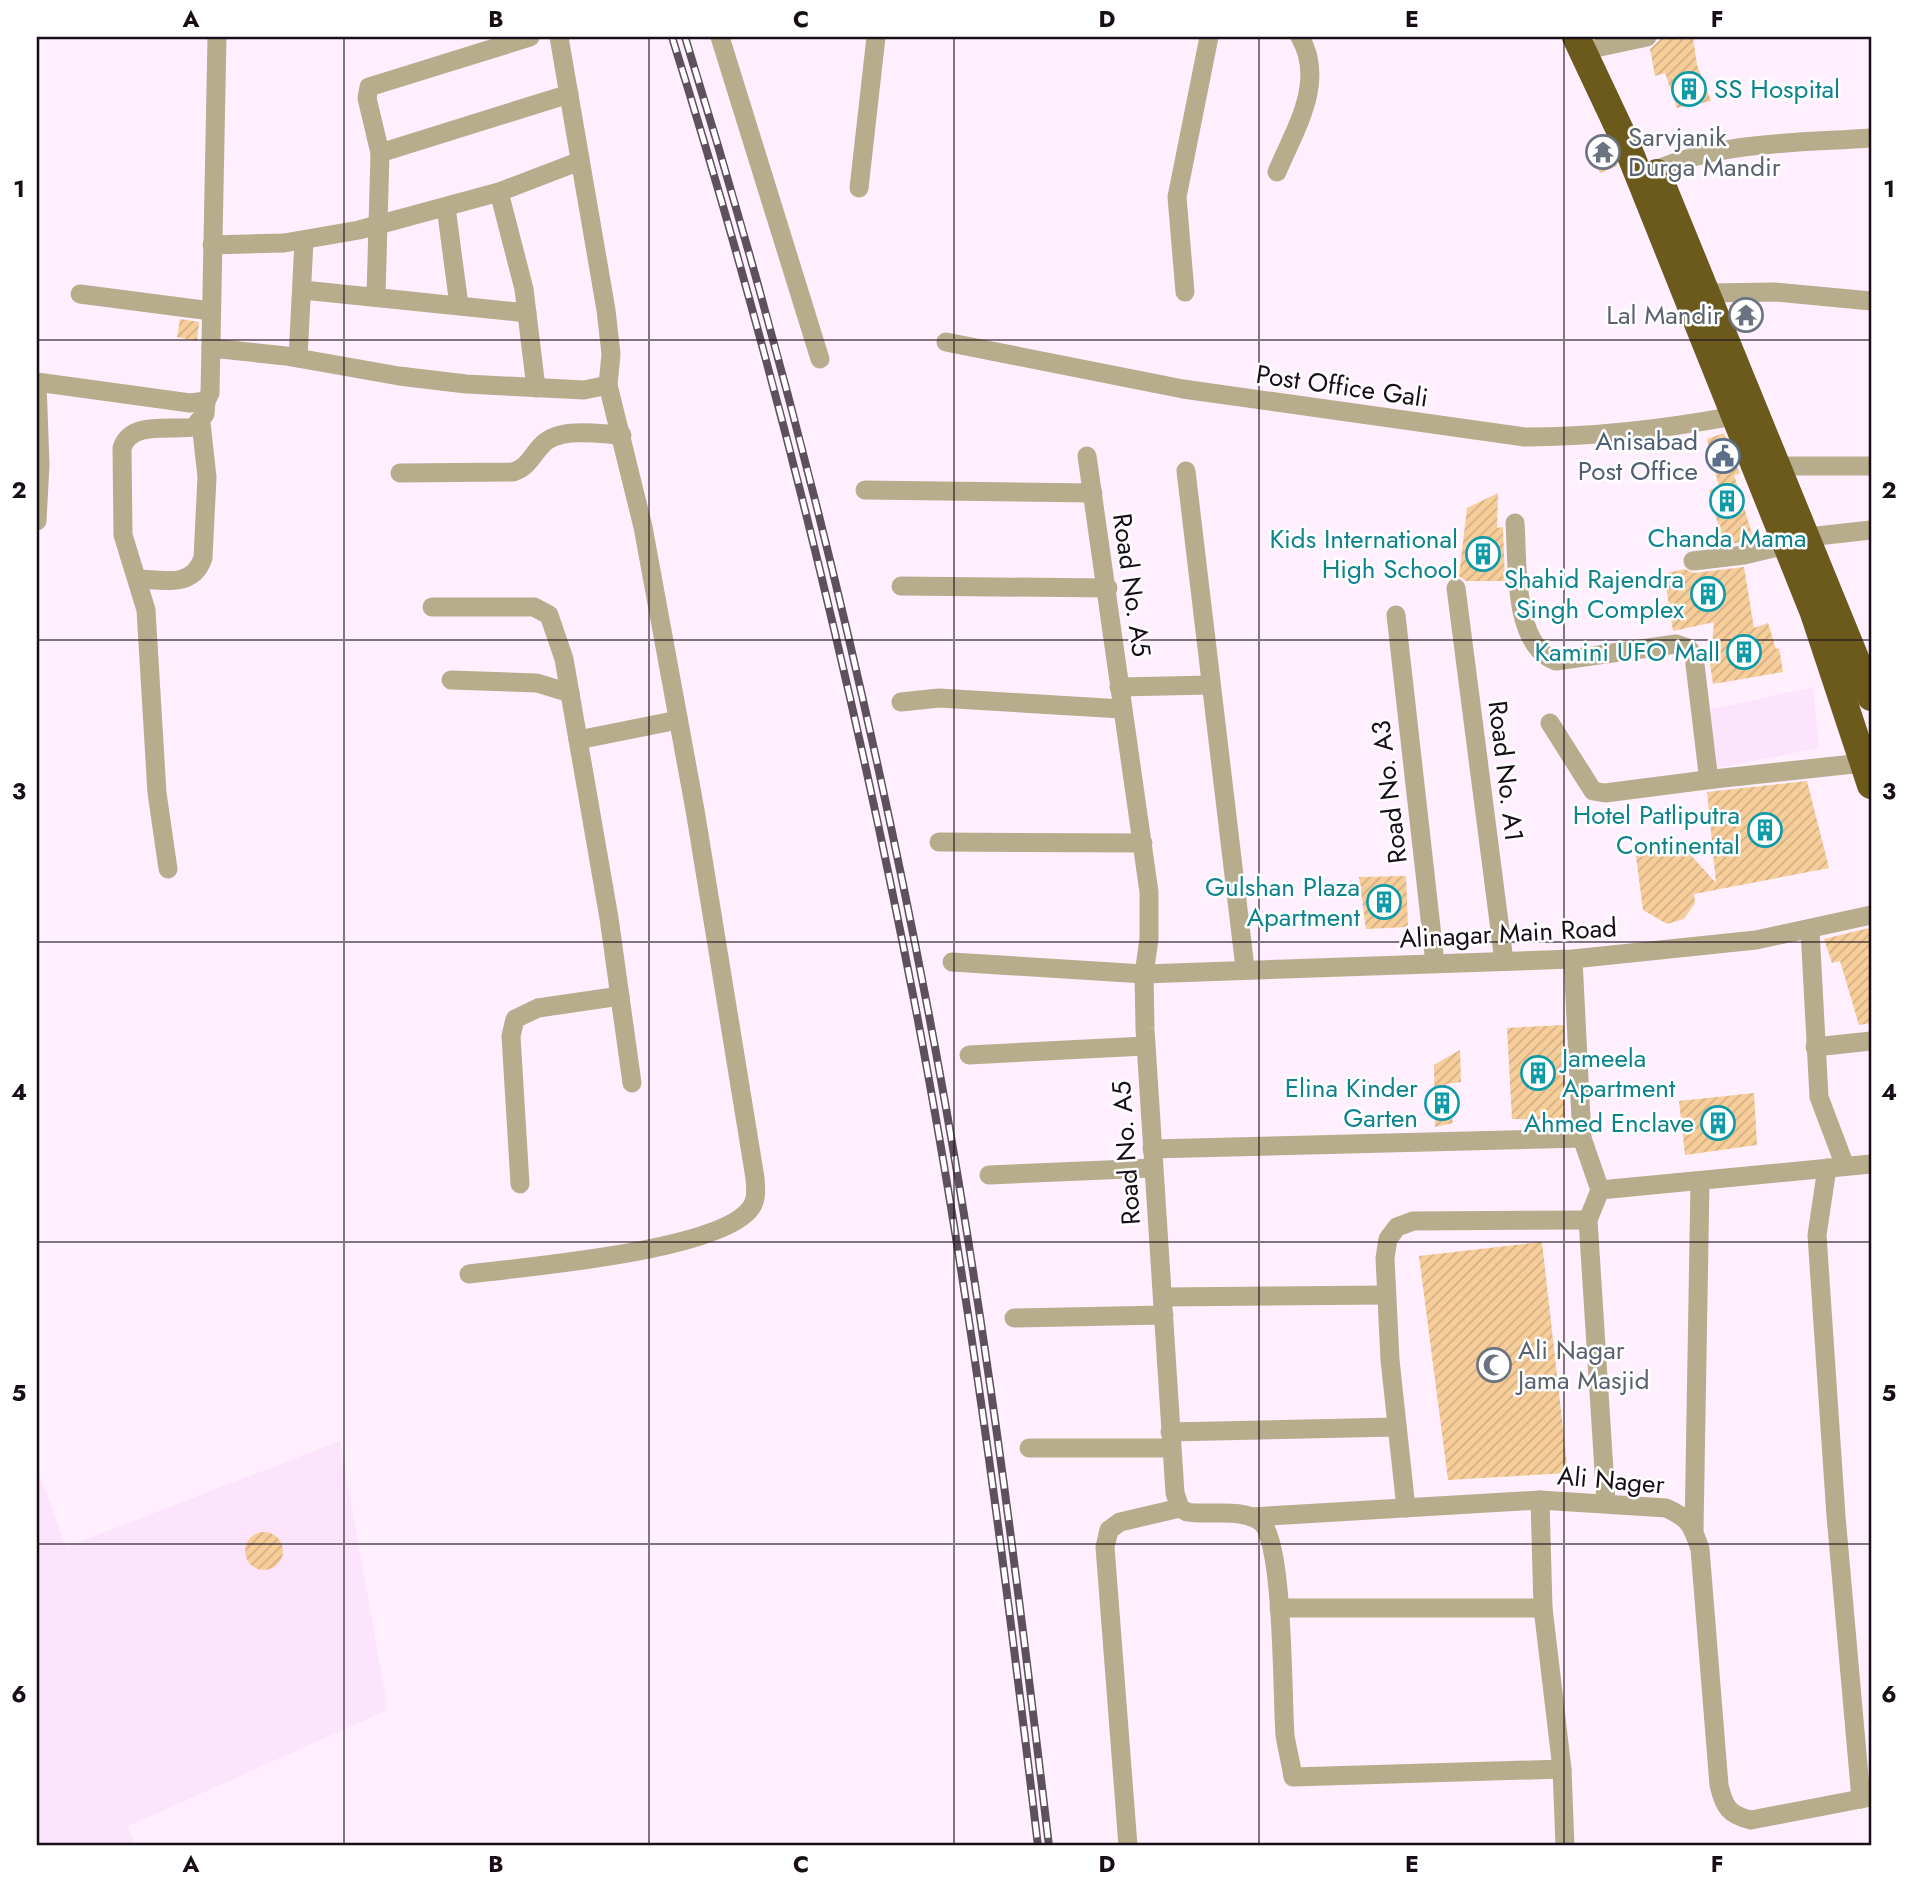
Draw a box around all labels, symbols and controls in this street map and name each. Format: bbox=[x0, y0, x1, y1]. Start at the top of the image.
text: A bbox=[182, 2, 200, 36]
text: B bbox=[488, 2, 504, 36]
text: C bbox=[793, 2, 809, 36]
text: D bbox=[1099, 2, 1116, 36]
text: E bbox=[1405, 2, 1419, 36]
text: F bbox=[1711, 2, 1723, 36]
building icon: SS Hospital bbox=[1670, 70, 1708, 108]
place label: SS Hospital bbox=[1714, 70, 1840, 108]
place label: Sarvjanik Durga Mandir bbox=[1628, 118, 1781, 186]
temple icon: Sarvjanik Durga Mandir bbox=[1584, 133, 1622, 171]
text: 1 bbox=[13, 172, 25, 206]
text: 1 bbox=[1883, 172, 1895, 206]
place label: Lal Mandir bbox=[1606, 296, 1722, 334]
temple icon: Lal Mandir bbox=[1727, 296, 1765, 334]
street label: Post Office Gali bbox=[1254, 355, 1430, 417]
place label: Anisabad Post Office bbox=[1578, 422, 1698, 490]
public building icon: Anisabad Post Office bbox=[1704, 437, 1742, 475]
text: 2 bbox=[11, 473, 27, 507]
text: 2 bbox=[1881, 473, 1897, 507]
building icon: Chanda Mama bbox=[1708, 482, 1746, 520]
street label: Road No. A5 bbox=[1103, 511, 1161, 659]
place label: Chanda Mama bbox=[1647, 519, 1807, 557]
place label: Kids International High School bbox=[1269, 520, 1458, 588]
building icon: Kids International High School bbox=[1464, 535, 1502, 573]
place label: Shahid Rajendra Singh Complex bbox=[1504, 560, 1684, 628]
building icon: Shahid Rajendra Singh Complex bbox=[1689, 575, 1727, 613]
place label: Kamini UFO Mall bbox=[1534, 633, 1720, 671]
building icon: Kamini UFO Mall bbox=[1725, 633, 1763, 671]
street label: Road No. A1 bbox=[1479, 699, 1533, 843]
street label: Road No. A3 bbox=[1361, 718, 1417, 866]
text: 3 bbox=[12, 774, 26, 808]
text: 3 bbox=[1882, 774, 1896, 808]
place label: Hotel Patliputra Continental bbox=[1573, 796, 1740, 864]
building icon: Hotel Patliputra Continental bbox=[1746, 811, 1784, 849]
place label: Gulshan Plaza Apartment bbox=[1205, 868, 1361, 936]
building icon: Gulshan Plaza Apartment bbox=[1365, 883, 1403, 921]
street label: Alinagar Main Road bbox=[1398, 908, 1618, 958]
place label: Jameela Apartment bbox=[1559, 1039, 1676, 1107]
building icon: Jameela Apartment bbox=[1519, 1054, 1557, 1092]
place label: Elina Kinder Garten bbox=[1285, 1069, 1418, 1137]
text: 4 bbox=[11, 1075, 27, 1109]
text: 4 bbox=[1881, 1075, 1897, 1109]
street label: Road No. A5 bbox=[1102, 1080, 1150, 1226]
building icon: Elina Kinder Garten bbox=[1423, 1084, 1461, 1122]
place label: Ahmed Enclave bbox=[1524, 1104, 1694, 1142]
building icon: Ahmed Enclave bbox=[1699, 1104, 1737, 1142]
place label: Ali Nagar Jama Masjid bbox=[1515, 1331, 1649, 1399]
mosque icon: Ali Nagar Jama Masjid bbox=[1475, 1346, 1513, 1384]
text: 5 bbox=[12, 1376, 26, 1410]
text: 5 bbox=[1882, 1376, 1896, 1410]
street label: Ali Nager bbox=[1556, 1456, 1666, 1504]
text: 6 bbox=[11, 1677, 27, 1711]
text: 6 bbox=[1881, 1677, 1897, 1711]
text: A bbox=[182, 1847, 200, 1881]
text: B bbox=[488, 1847, 504, 1881]
text: C bbox=[793, 1847, 809, 1881]
text: D bbox=[1099, 1847, 1116, 1881]
text: E bbox=[1405, 1847, 1419, 1881]
text: F bbox=[1711, 1847, 1723, 1881]

